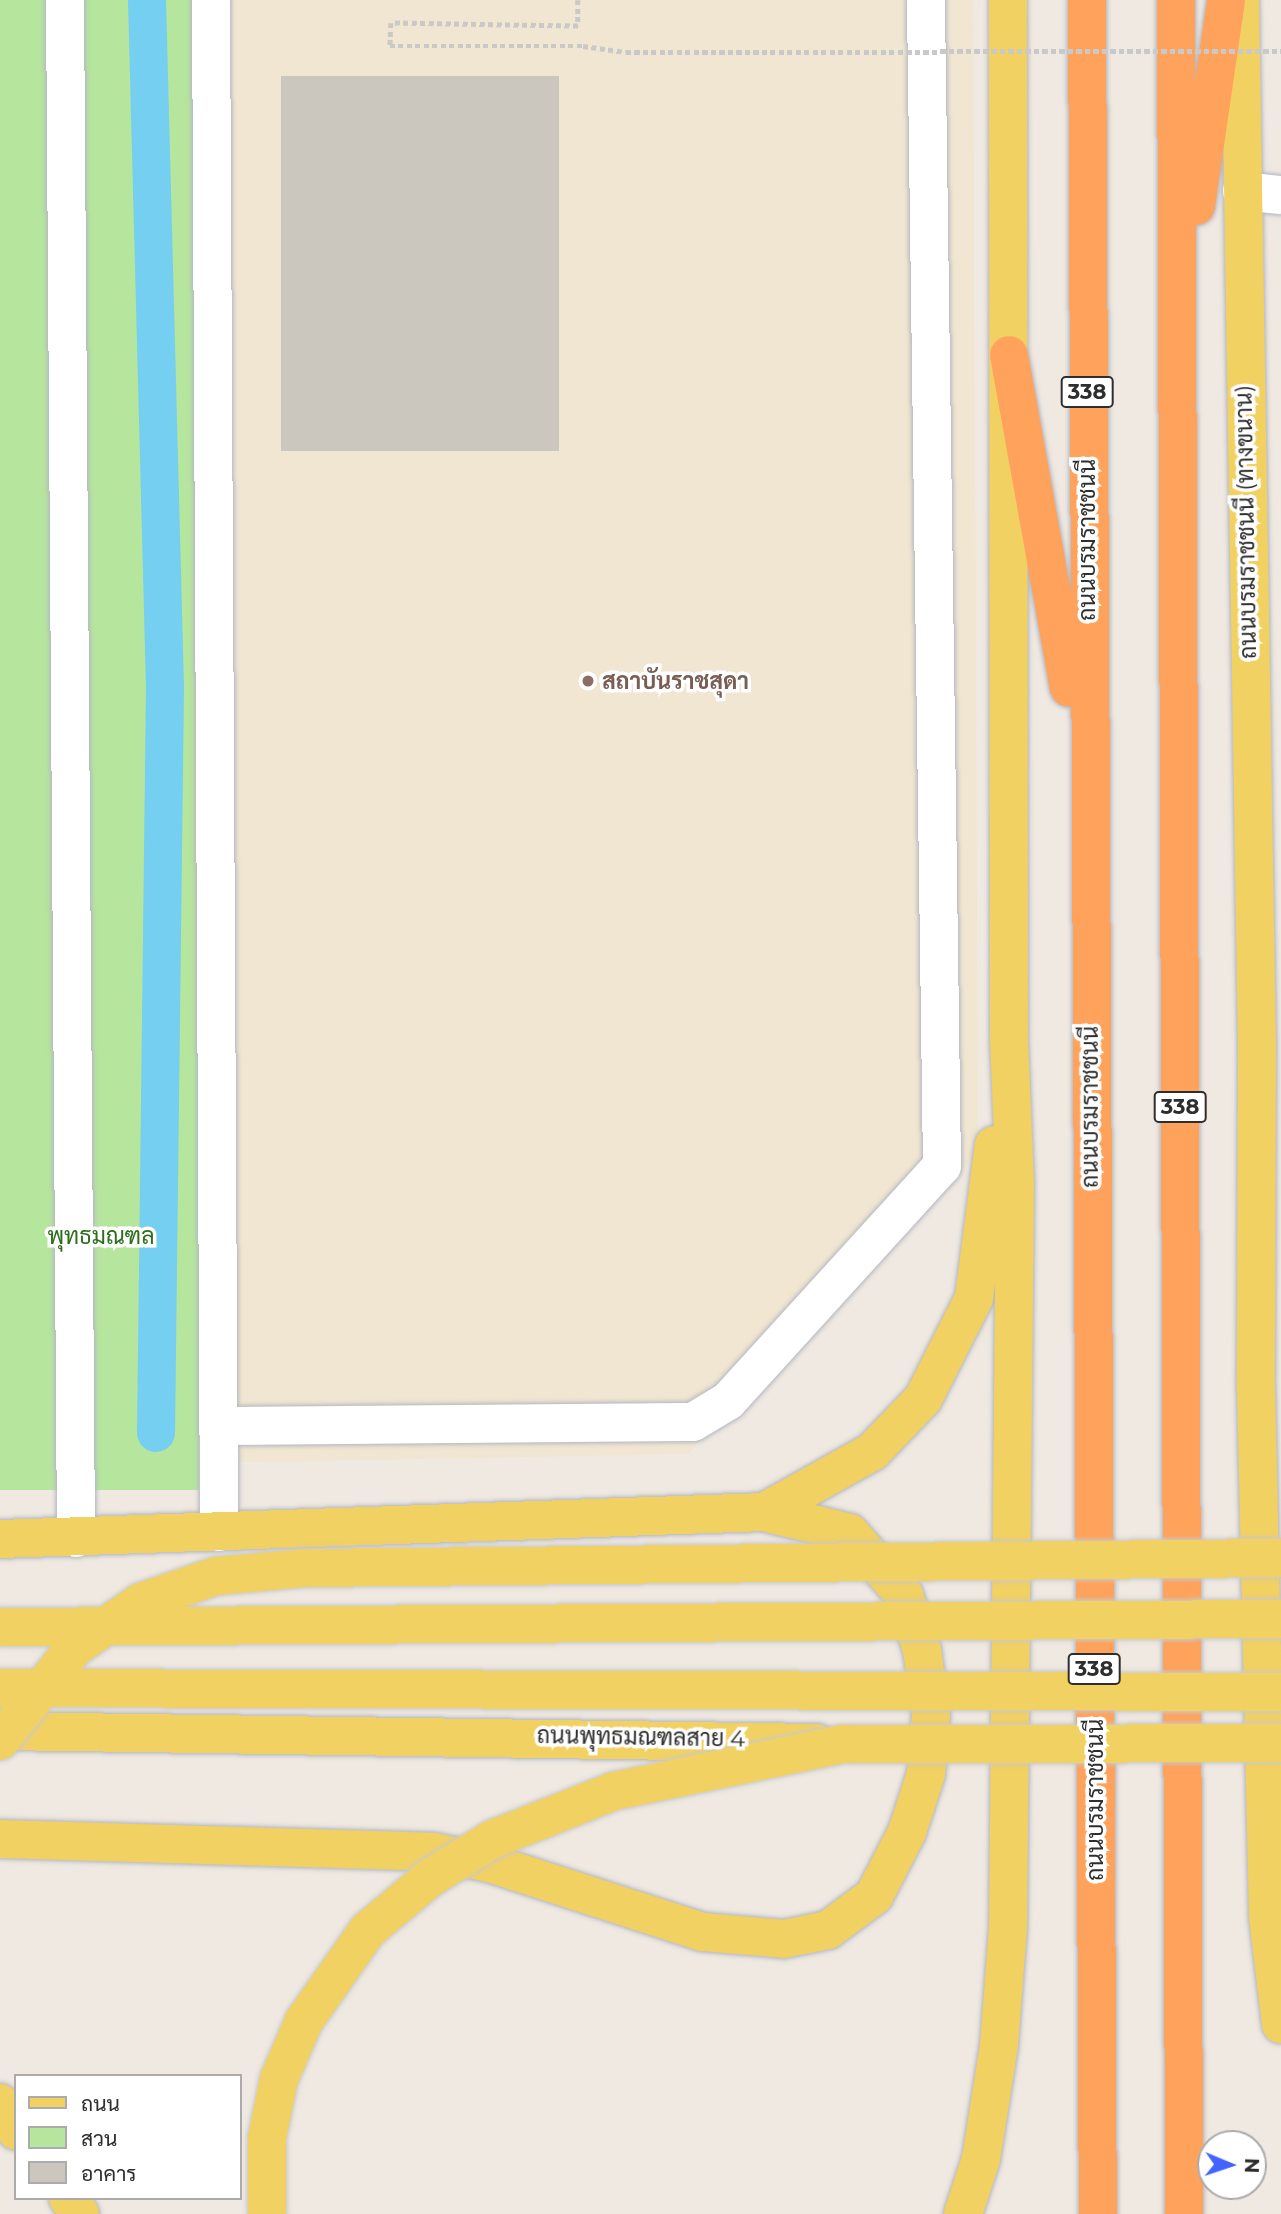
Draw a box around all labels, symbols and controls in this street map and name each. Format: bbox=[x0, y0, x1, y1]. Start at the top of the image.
road number: 338 bbox=[1059, 374, 1115, 410]
street label: ถนนบรมราชชนนี (ทางขนาน) bbox=[1230, 385, 1262, 659]
street label: ถนนบรมราชชนนี bbox=[1073, 459, 1101, 621]
place label: สถาบันราชสุดา bbox=[602, 667, 749, 695]
marker: สถาบันราชสุดา bbox=[580, 673, 596, 689]
street label: ถนนบรมราชชนนี bbox=[1076, 1026, 1104, 1188]
road number: 338 bbox=[1152, 1090, 1208, 1124]
park label: พุทธมณฑล bbox=[48, 1222, 154, 1250]
road number: 338 bbox=[1066, 1652, 1122, 1686]
street label: ถนนบรมราชชนนี bbox=[1081, 1719, 1109, 1881]
street label: ถนนพุทธมณฑลสาย 4 bbox=[537, 1721, 745, 1753]
legend bbox=[14, 2074, 242, 2200]
text: ถนน bbox=[81, 2091, 120, 2116]
text: สวน bbox=[81, 2126, 117, 2151]
north arrow bbox=[1197, 2130, 1267, 2200]
text: N bbox=[1240, 2158, 1263, 2174]
text: อาคาร bbox=[81, 2161, 137, 2186]

